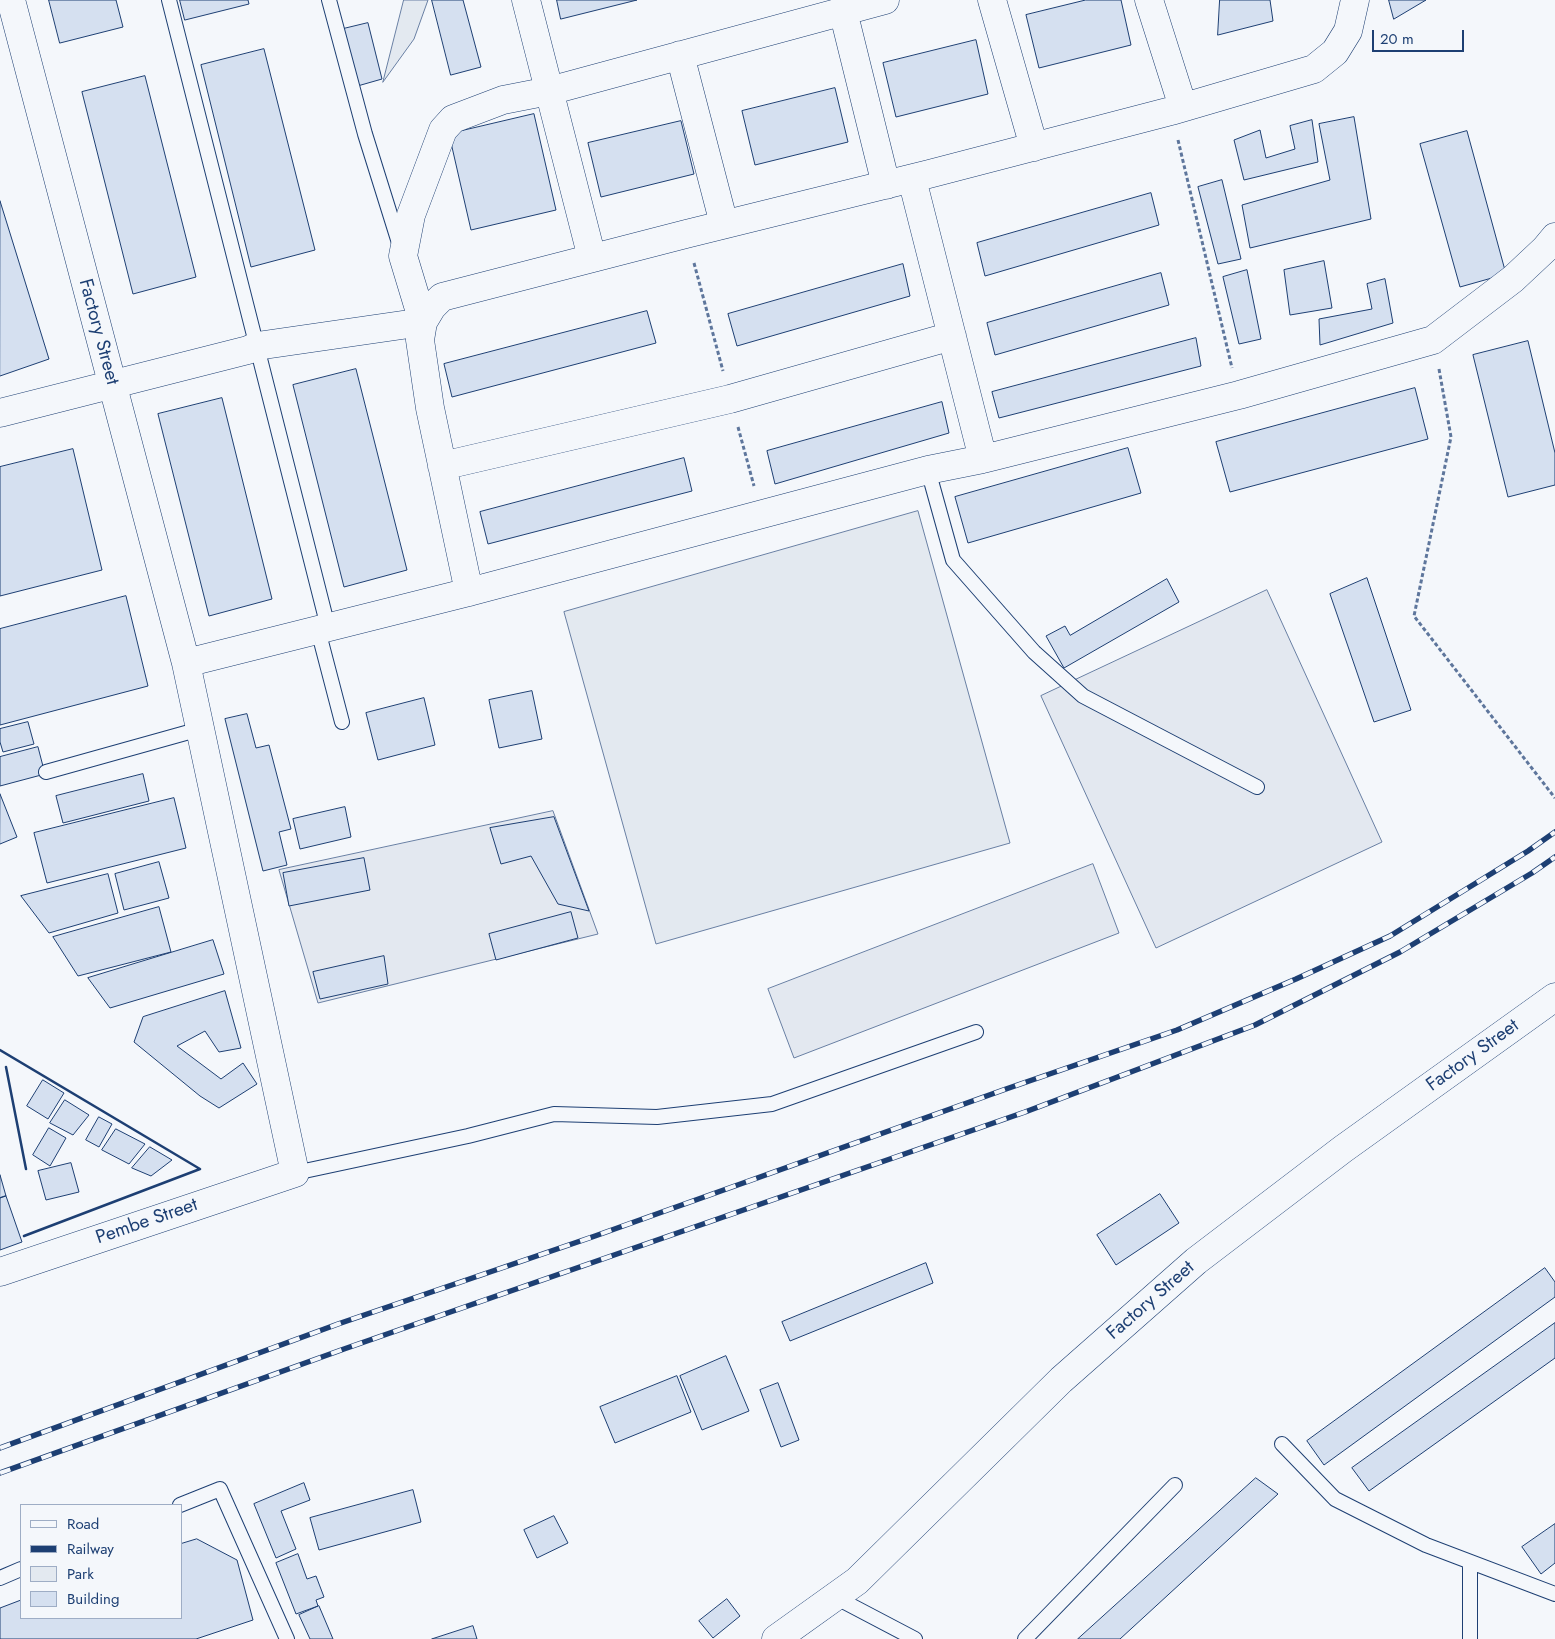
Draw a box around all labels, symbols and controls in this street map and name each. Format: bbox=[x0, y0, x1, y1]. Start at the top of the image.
scale bar bbox=[1375, 20, 1468, 52]
text: 20 m bbox=[1380, 28, 1414, 50]
street label: Factory Street bbox=[73, 277, 123, 387]
street label: Factory Street bbox=[1422, 1015, 1524, 1097]
street label: Pembe Street bbox=[93, 1194, 201, 1250]
street label: Factory Street bbox=[1103, 1257, 1199, 1345]
legend bbox=[20, 1504, 182, 1619]
text: Road bbox=[67, 1513, 99, 1535]
text: Railway bbox=[67, 1538, 114, 1560]
text: Park bbox=[67, 1563, 94, 1585]
text: Building bbox=[67, 1588, 119, 1610]

